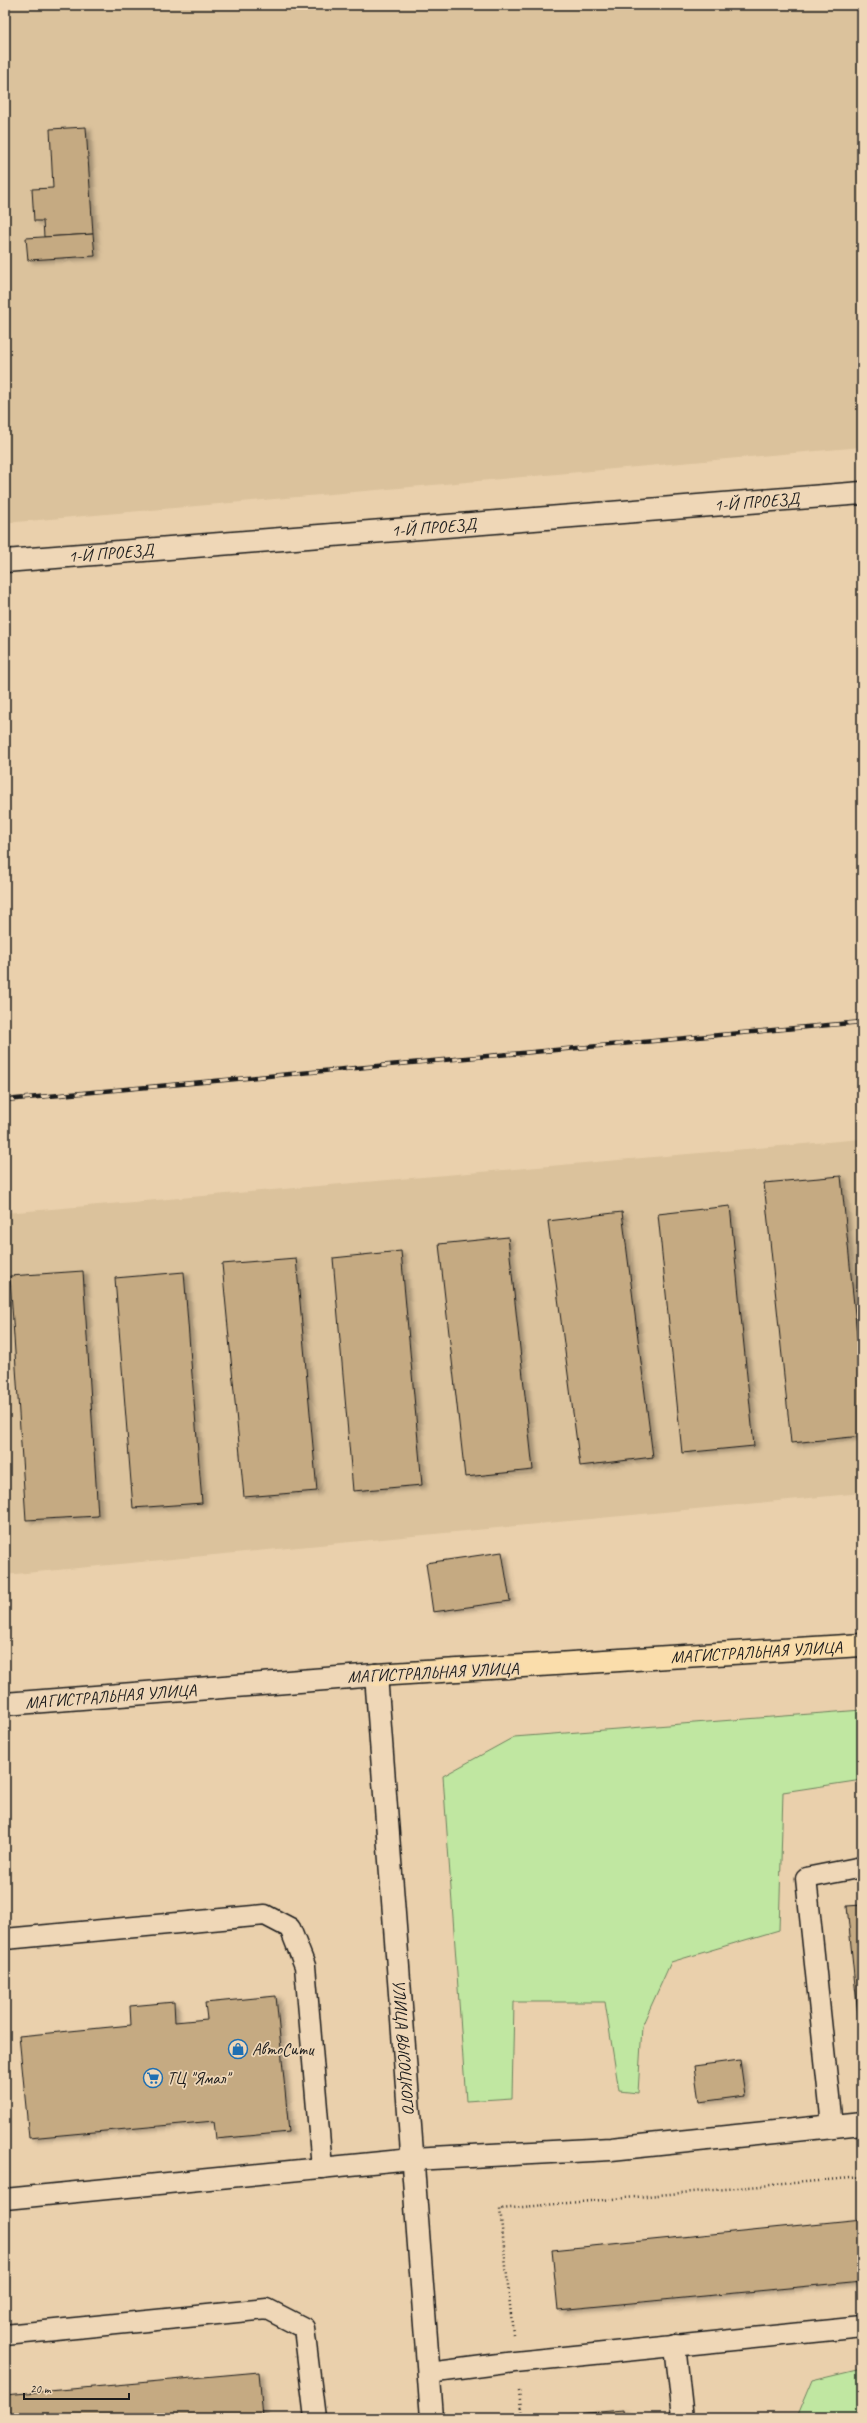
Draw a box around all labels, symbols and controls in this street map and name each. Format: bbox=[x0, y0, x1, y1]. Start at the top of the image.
street label: 1-Й ПРОЕЗД bbox=[713, 488, 802, 516]
street label: 1-Й ПРОЕЗД bbox=[390, 514, 479, 541]
street label: 1-Й ПРОЕЗД bbox=[67, 539, 156, 567]
street label: МАГИСТРАЛЬНАЯ УЛИЦА bbox=[670, 1636, 843, 1668]
street label: МАГИСТРАЛЬНАЯ УЛИЦА bbox=[347, 1658, 520, 1687]
street label: МАГИСТРАЛЬНАЯ УЛИЦА bbox=[24, 1679, 197, 1713]
street label: УЛИЦА ВЫСОЦКОГО bbox=[388, 1979, 419, 2115]
shop icon: АвтоСити bbox=[227, 2038, 249, 2060]
place label: АвтоСити bbox=[252, 2039, 315, 2060]
supermarket icon: ТЦ "Ямал" bbox=[142, 2067, 164, 2089]
place label: ТЦ "Ямал" bbox=[167, 2068, 233, 2089]
scale bar bbox=[24, 2375, 129, 2401]
text: 20 m bbox=[30, 2381, 52, 2397]

